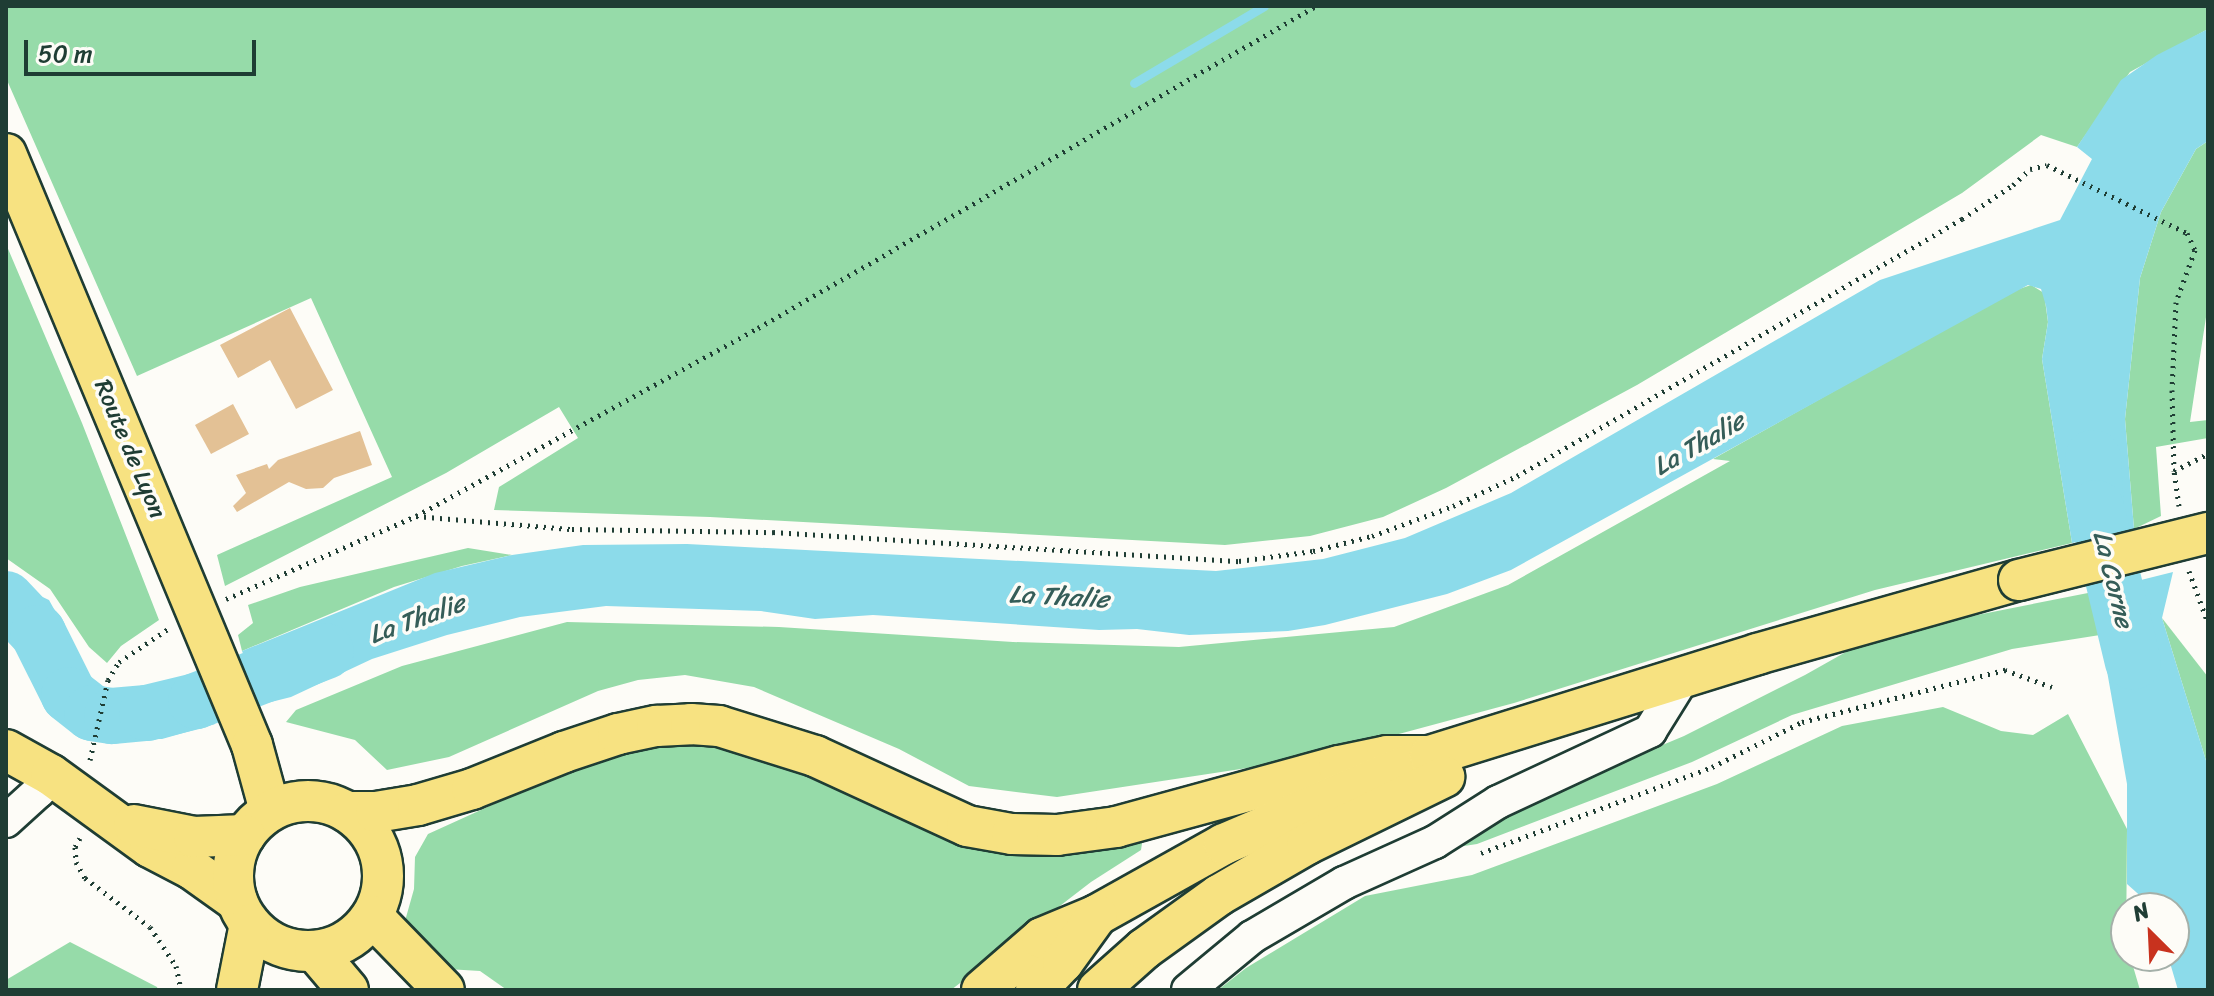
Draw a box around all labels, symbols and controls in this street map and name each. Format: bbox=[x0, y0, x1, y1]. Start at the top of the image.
scale bar bbox=[28, 24, 260, 74]
text: 50 m bbox=[38, 33, 93, 75]
street label: Route de Lyon bbox=[88, 375, 172, 523]
water label: La Thalie bbox=[1648, 405, 1750, 483]
water label: La Corne bbox=[2086, 527, 2140, 631]
water label: La Thalie bbox=[1008, 579, 1110, 615]
water label: La Thalie bbox=[365, 587, 469, 651]
text: N bbox=[2126, 891, 2156, 932]
north arrow bbox=[2110, 892, 2190, 972]

